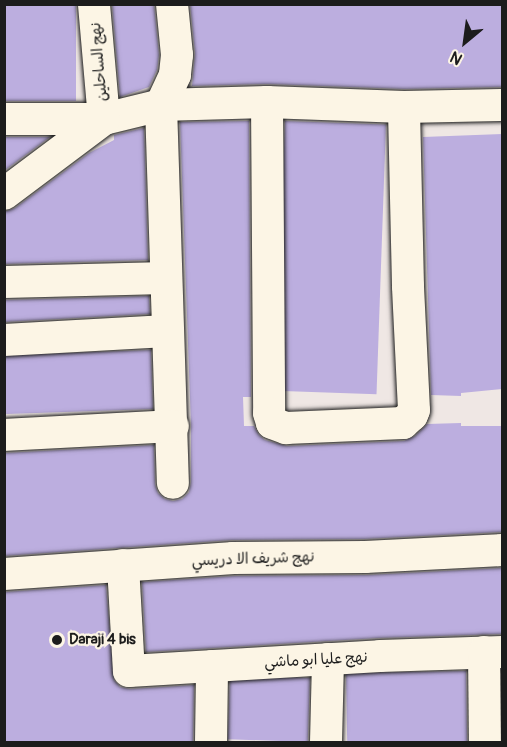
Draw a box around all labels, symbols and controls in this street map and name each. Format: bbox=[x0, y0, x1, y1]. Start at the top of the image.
north arrow bbox=[435, 12, 495, 72]
street label: نهج الساحلين bbox=[87, 22, 111, 102]
text: N bbox=[447, 46, 466, 69]
street label: نهج شريف الا دريسي bbox=[191, 548, 315, 570]
place label: Daraji 4 bis bbox=[69, 631, 136, 649]
marker: Daraji 4 bis bbox=[50, 633, 64, 647]
street label: نهج عليا ابو ماشي bbox=[264, 648, 368, 672]

